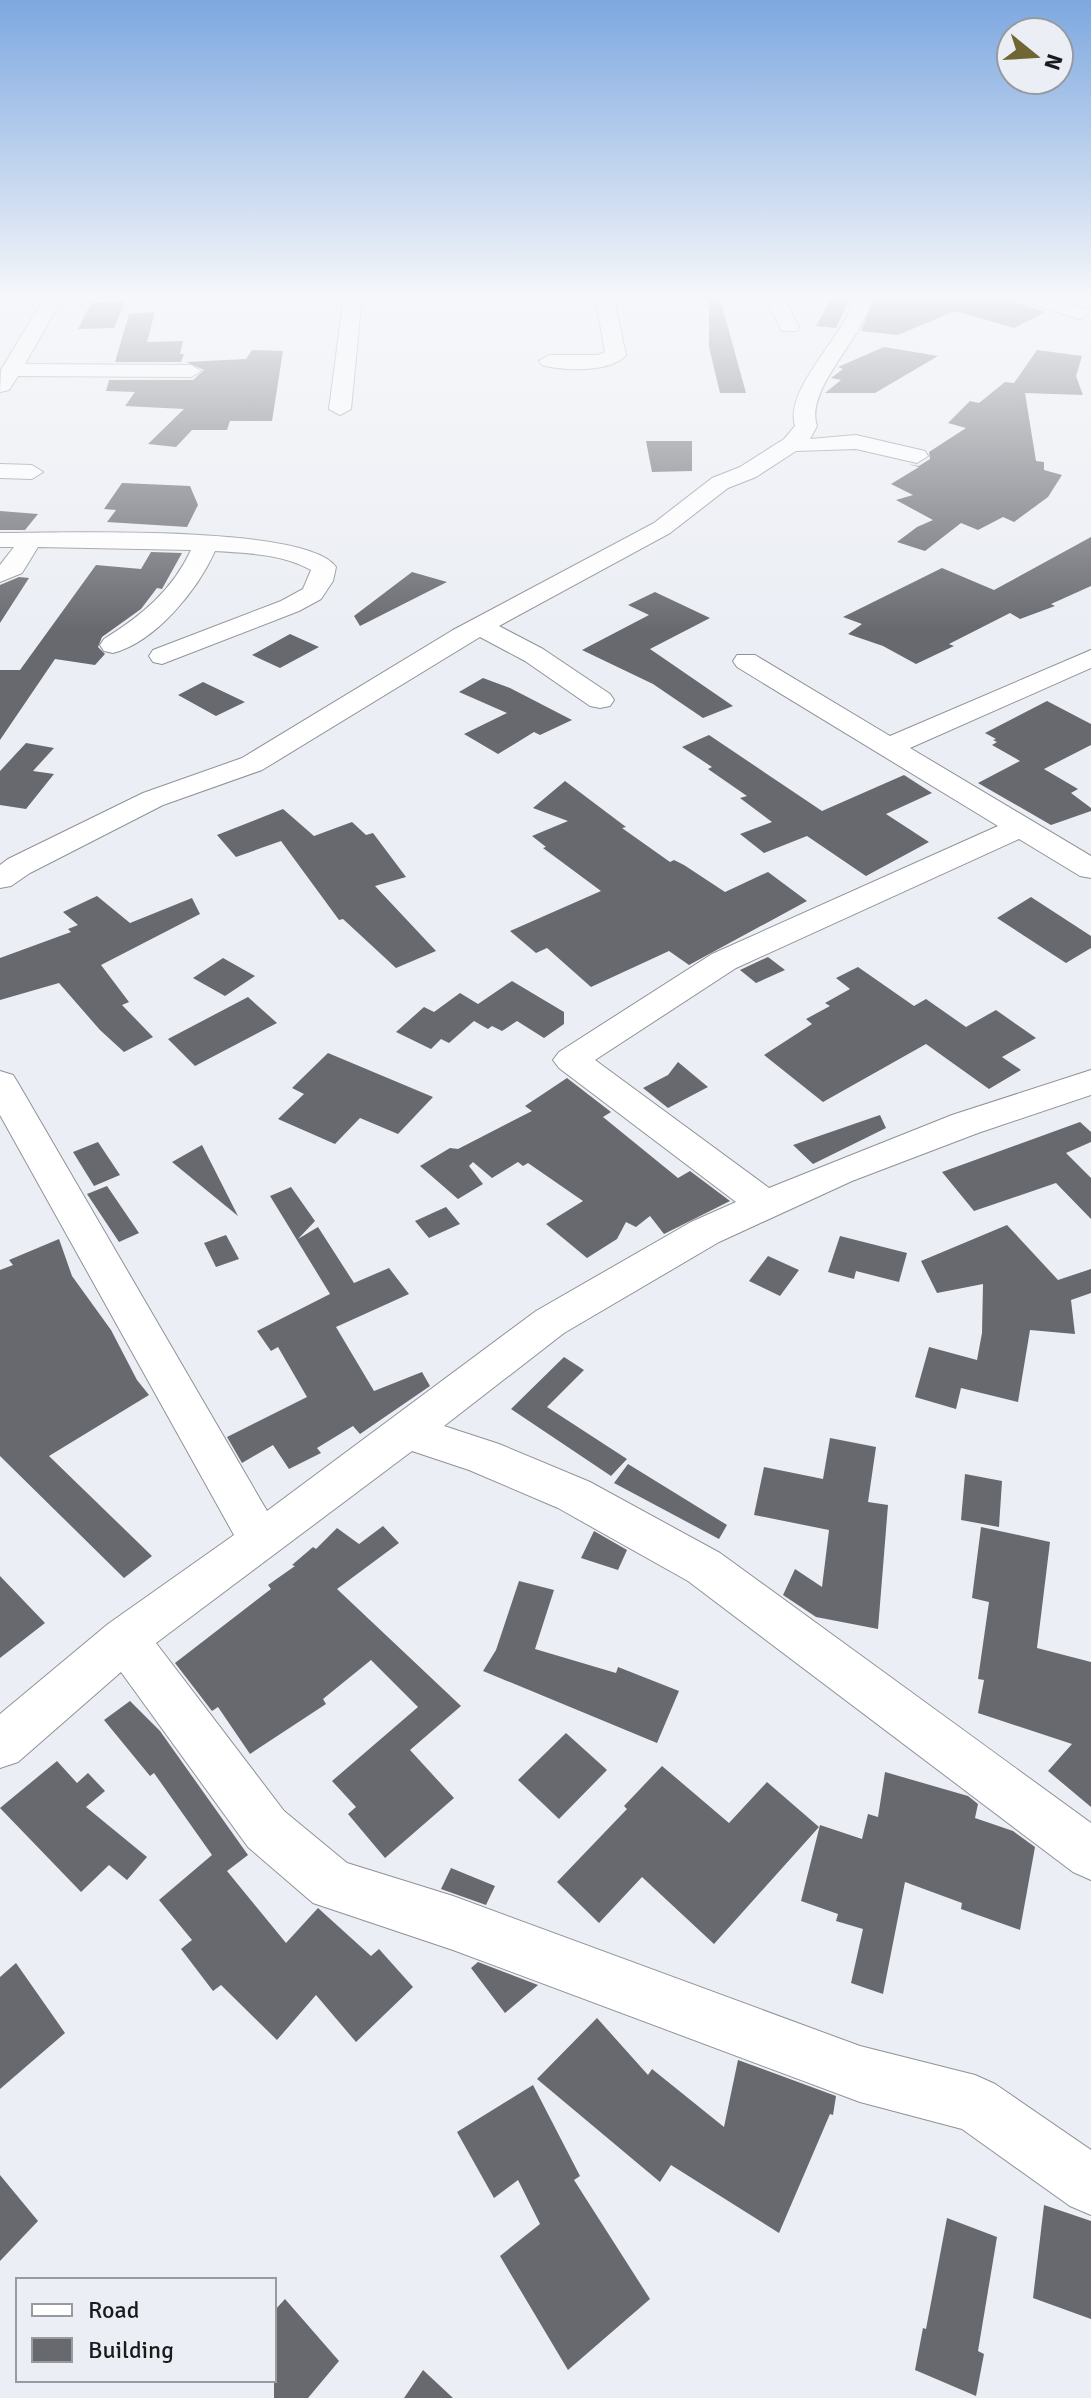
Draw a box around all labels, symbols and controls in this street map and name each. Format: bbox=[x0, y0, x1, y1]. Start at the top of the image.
north arrow bbox=[995, 16, 1075, 96]
text: N bbox=[1038, 51, 1069, 73]
legend bbox=[16, 2278, 276, 2382]
text: Road bbox=[88, 2295, 139, 2325]
text: Building bbox=[88, 2335, 174, 2365]

